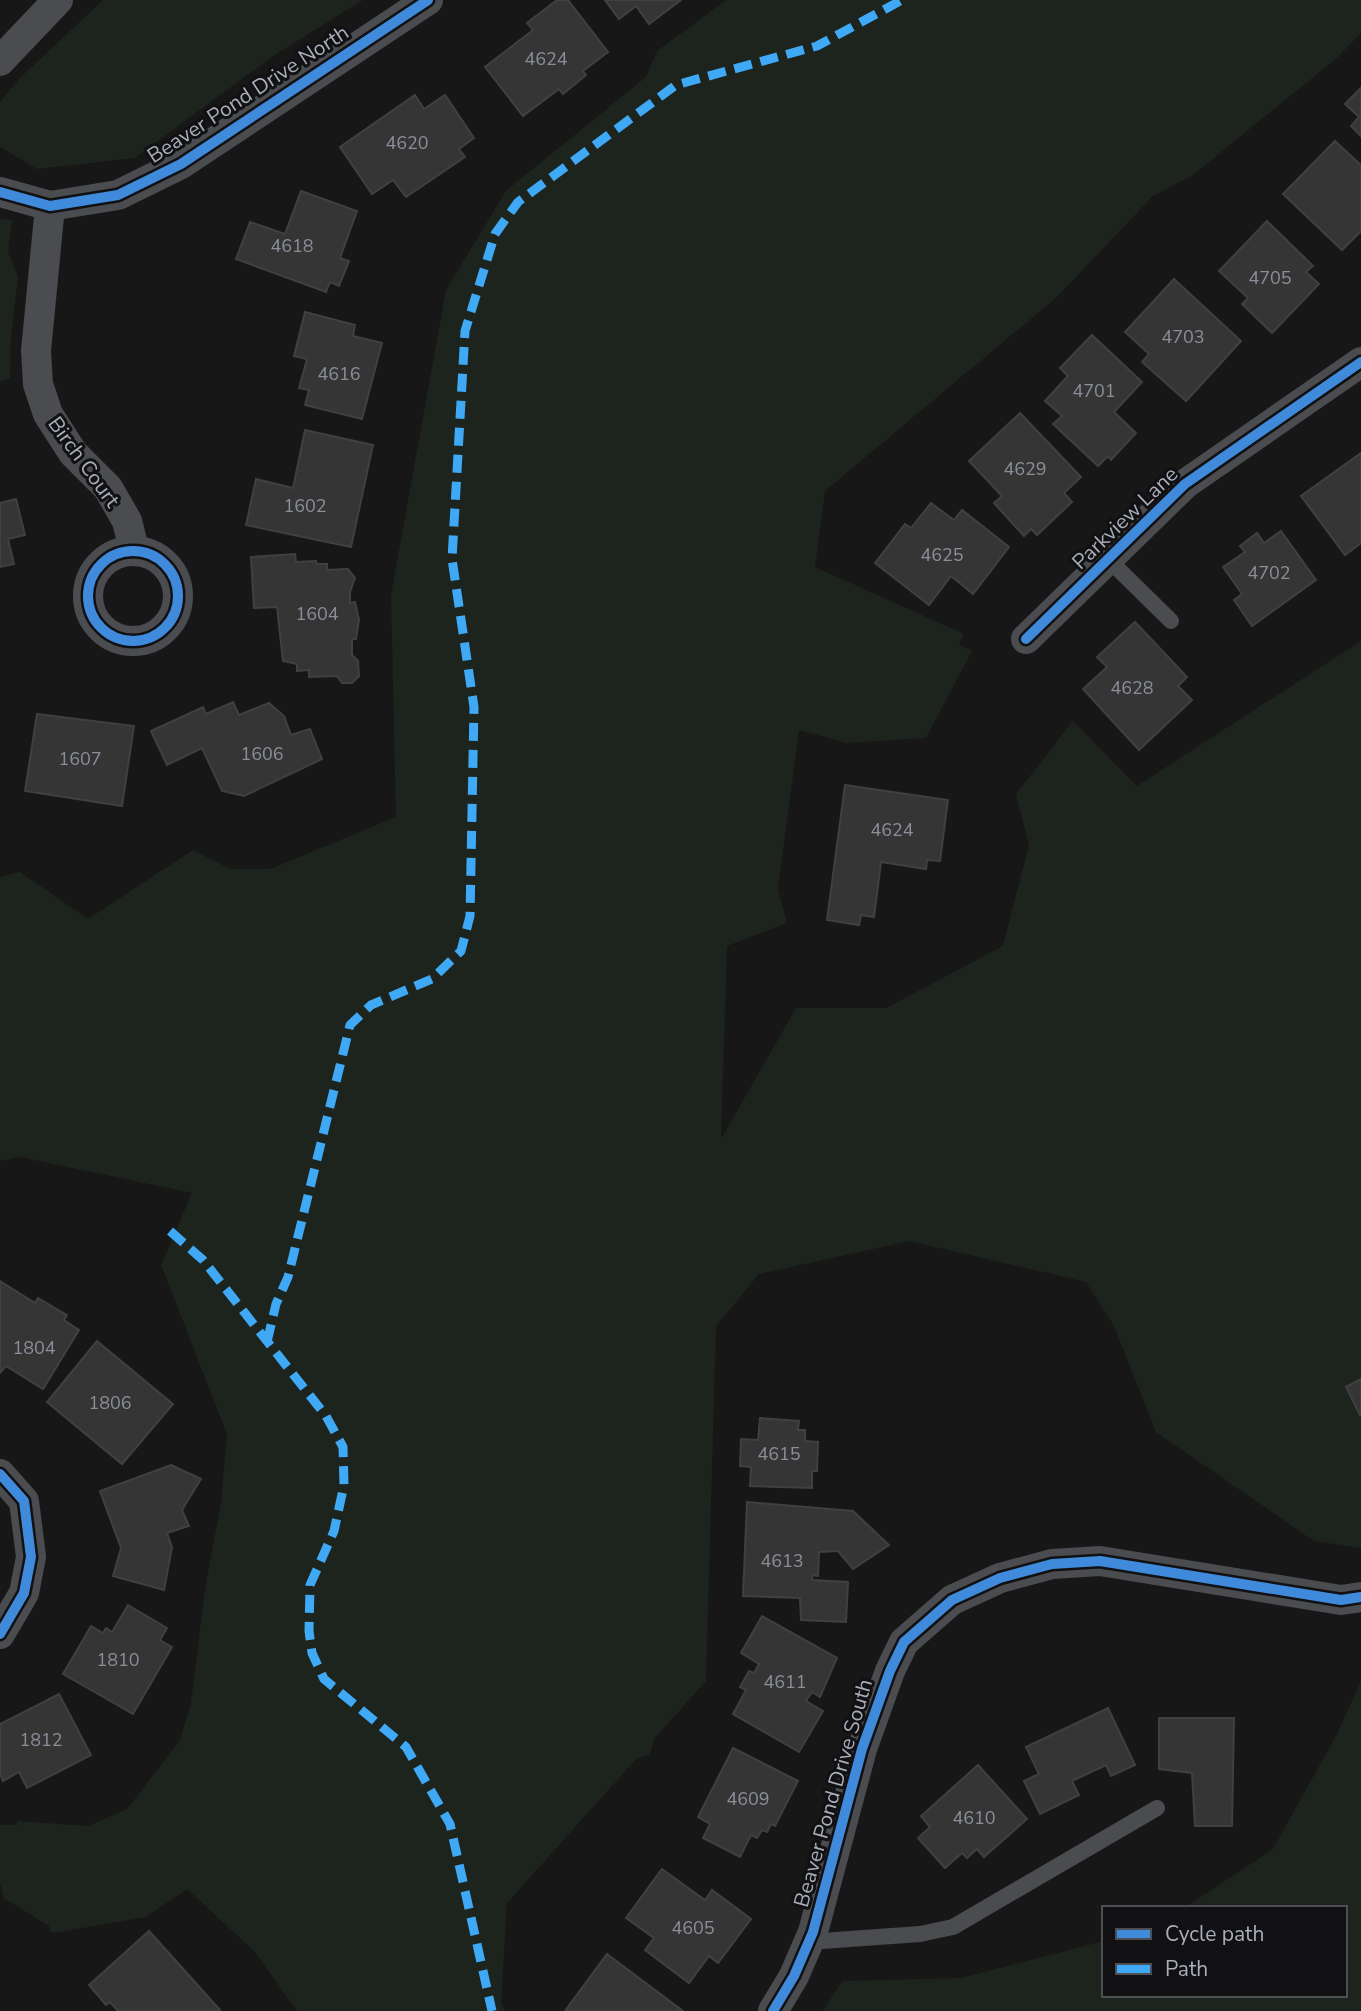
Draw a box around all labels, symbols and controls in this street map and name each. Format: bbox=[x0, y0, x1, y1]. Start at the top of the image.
street label: Beaver Pond Drive North bbox=[142, 18, 354, 170]
house number: 4624 bbox=[524, 47, 568, 71]
house number: 4620 bbox=[385, 131, 429, 155]
house number: 4618 bbox=[270, 234, 314, 258]
house number: 4705 bbox=[1248, 266, 1292, 290]
house number: 4703 bbox=[1161, 325, 1205, 349]
house number: 4616 bbox=[317, 362, 361, 386]
house number: 4701 bbox=[1072, 379, 1116, 403]
street label: Birch Court bbox=[42, 411, 127, 514]
house number: 4629 bbox=[1003, 457, 1047, 481]
street label: Parkview Lane bbox=[1066, 460, 1184, 576]
house number: 1602 bbox=[283, 494, 327, 518]
house number: 4625 bbox=[920, 543, 964, 567]
house number: 4702 bbox=[1247, 561, 1291, 585]
house number: 1604 bbox=[295, 602, 339, 626]
house number: 4628 bbox=[1110, 676, 1154, 700]
house number: 1606 bbox=[240, 742, 284, 766]
house number: 1607 bbox=[58, 747, 102, 771]
house number: 4624 bbox=[870, 818, 914, 842]
house number: 1804 bbox=[12, 1336, 56, 1360]
house number: 1806 bbox=[88, 1391, 132, 1415]
house number: 4615 bbox=[757, 1442, 801, 1466]
house number: 4613 bbox=[760, 1549, 804, 1573]
house number: 1810 bbox=[96, 1648, 140, 1672]
house number: 4611 bbox=[763, 1670, 807, 1694]
street label: Beaver Pond Drive South bbox=[787, 1676, 879, 1910]
house number: 1812 bbox=[19, 1728, 63, 1752]
house number: 4609 bbox=[726, 1787, 770, 1811]
house number: 4610 bbox=[952, 1806, 996, 1830]
legend bbox=[1102, 1906, 1347, 1997]
house number: 4605 bbox=[671, 1916, 715, 1940]
text: Cycle path bbox=[1165, 1920, 1264, 1948]
text: Path bbox=[1165, 1955, 1208, 1983]

